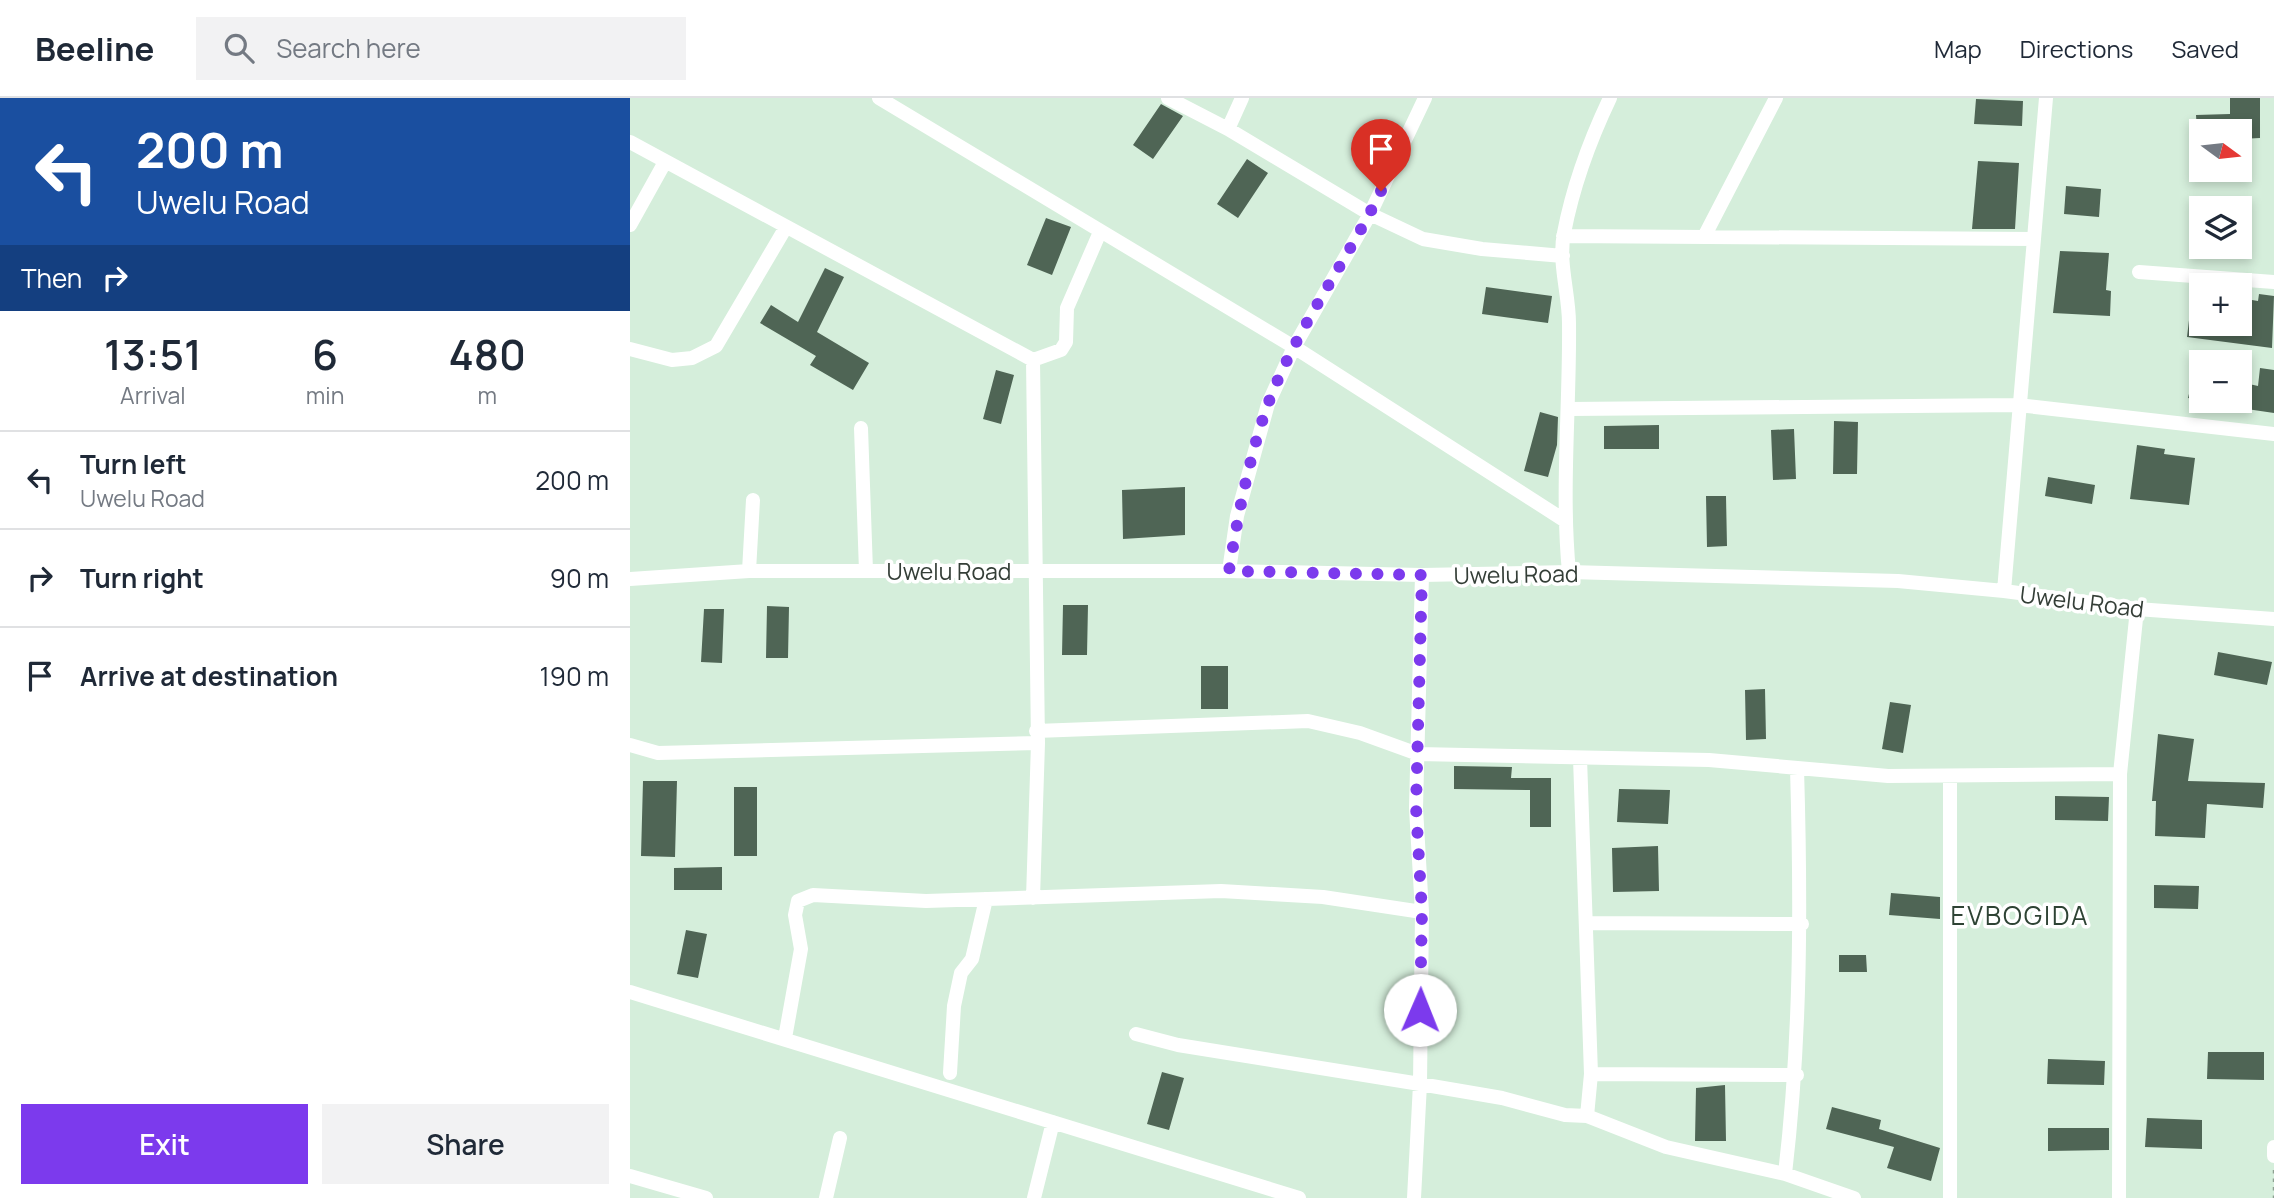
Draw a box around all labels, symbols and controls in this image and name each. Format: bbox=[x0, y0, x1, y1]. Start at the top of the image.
search box bbox=[196, 17, 686, 80]
text: Beeline bbox=[35, 26, 154, 71]
icon: search bbox=[220, 29, 258, 67]
text: Search here bbox=[276, 30, 421, 66]
text: Map bbox=[1934, 32, 1982, 65]
text: Directions bbox=[2020, 32, 2133, 65]
text: Saved bbox=[2171, 32, 2239, 65]
text: 200 m bbox=[136, 116, 284, 183]
pin bbox=[1351, 119, 1411, 191]
north arrow bbox=[2189, 119, 2252, 182]
map controls bbox=[2189, 119, 2252, 413]
icon: left bbox=[21, 126, 112, 217]
icon: arrive bbox=[1362, 130, 1400, 168]
text: Uwelu Road bbox=[136, 180, 310, 224]
button: layers bbox=[2189, 196, 2252, 259]
icon: right bbox=[96, 259, 134, 297]
text: Then bbox=[21, 260, 82, 296]
button: + bbox=[2189, 273, 2252, 336]
text: 13:51 bbox=[104, 325, 202, 383]
text: 6 bbox=[312, 325, 338, 383]
text: 480 bbox=[448, 325, 526, 383]
button: − bbox=[2189, 350, 2252, 413]
text: Arrival bbox=[120, 379, 186, 411]
text: min bbox=[306, 379, 344, 411]
text: m bbox=[477, 379, 497, 411]
text: Turn left bbox=[80, 446, 187, 482]
icon: left bbox=[21, 461, 59, 499]
text: 200 m bbox=[535, 462, 609, 498]
text: Uwelu Road bbox=[80, 482, 205, 514]
street label: Uwelu Road bbox=[887, 555, 1011, 587]
street label: Uwelu Road bbox=[1453, 557, 1579, 591]
icon: right bbox=[21, 559, 59, 597]
text: Turn right bbox=[80, 560, 204, 596]
text: 90 m bbox=[550, 560, 609, 596]
street label: Uwelu Road bbox=[2018, 578, 2146, 624]
icon: arrive bbox=[21, 657, 59, 695]
text: Arrive at destination bbox=[80, 658, 338, 694]
text: 190 m bbox=[540, 658, 609, 694]
district label: EVBOGIDA bbox=[1950, 897, 2090, 933]
position arrow bbox=[1383, 973, 1457, 1047]
button: Exit bbox=[21, 1104, 308, 1184]
button: Share bbox=[322, 1104, 609, 1184]

